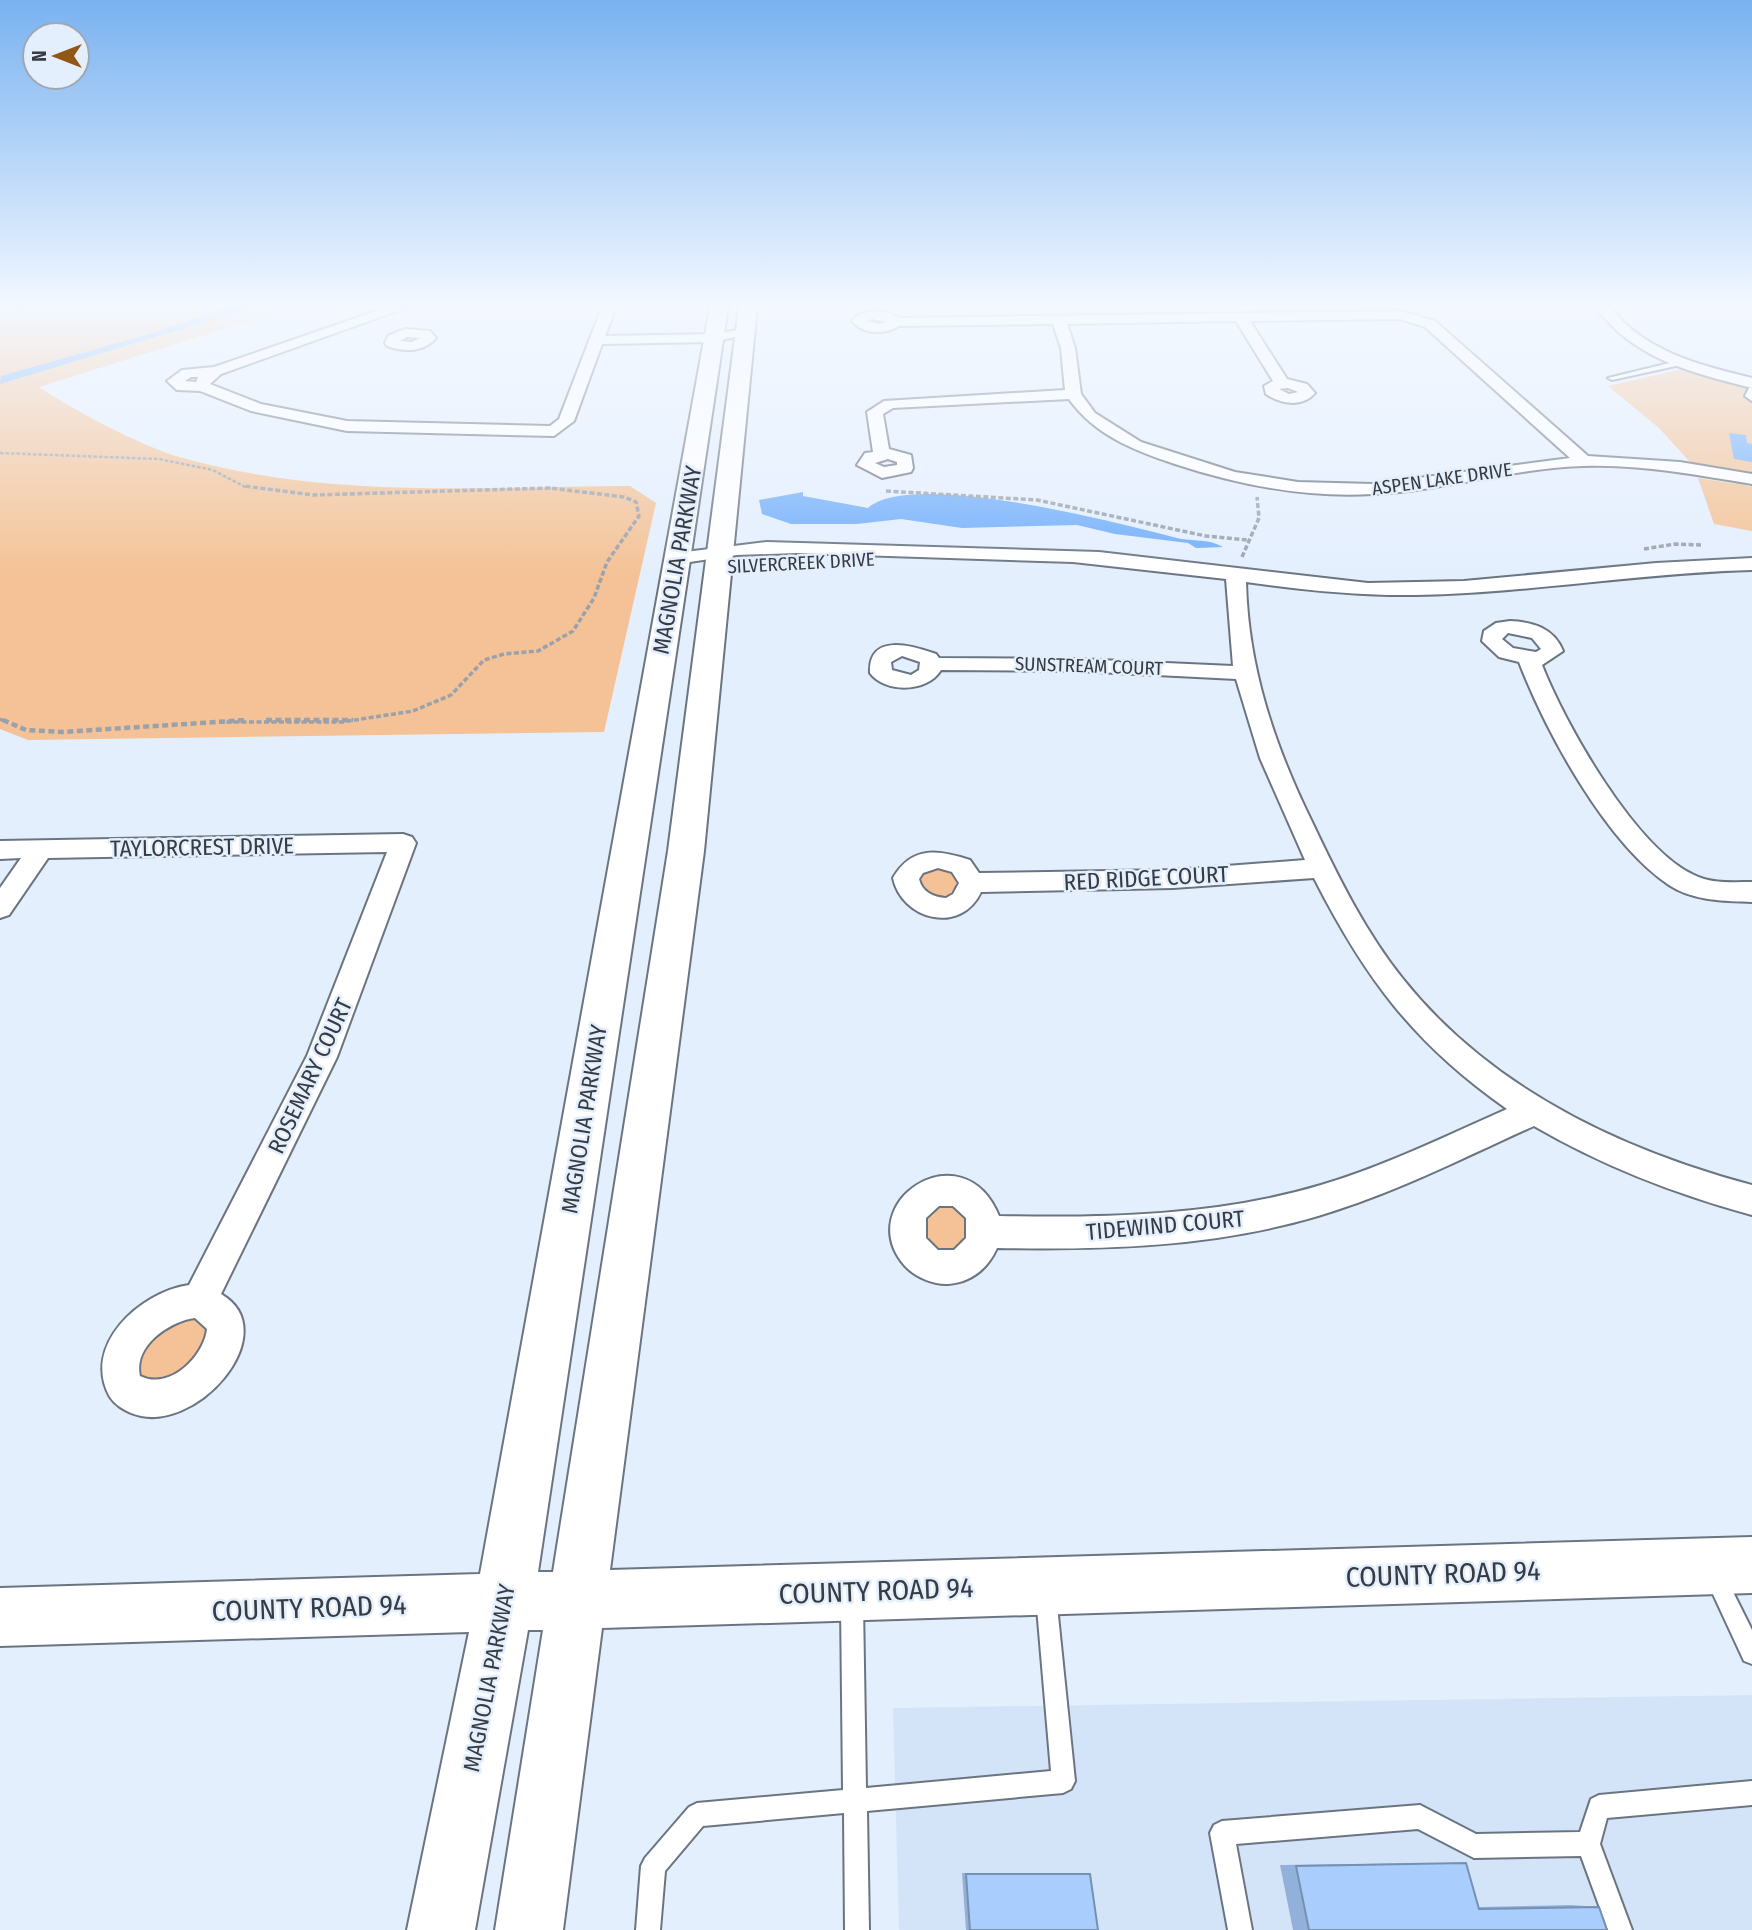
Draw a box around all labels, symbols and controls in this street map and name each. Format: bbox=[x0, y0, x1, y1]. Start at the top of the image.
north arrow bbox=[21, 21, 91, 91]
text: N bbox=[28, 50, 51, 62]
street label: ASPEN LAKE DRIVE bbox=[1371, 458, 1514, 500]
street label: MAGNOLIA PARKWAY bbox=[647, 463, 707, 656]
street label: SILVERCREEK DRIVE bbox=[727, 548, 875, 578]
street label: SUNSTREAM COURT bbox=[1014, 652, 1164, 680]
street label: TAYLORCREST DRIVE bbox=[110, 831, 294, 863]
street label: RED RIDGE COURT bbox=[1063, 860, 1230, 896]
street label: ROSEMARY COURT bbox=[262, 994, 358, 1158]
street label: MAGNOLIA PARKWAY bbox=[555, 1022, 613, 1215]
street label: TIDEWIND COURT bbox=[1085, 1204, 1246, 1246]
street label: COUNTY ROAD 94 bbox=[1345, 1554, 1541, 1594]
street label: COUNTY ROAD 94 bbox=[778, 1571, 974, 1611]
street label: MAGNOLIA PARKWAY bbox=[457, 1581, 521, 1774]
street label: COUNTY ROAD 94 bbox=[211, 1588, 407, 1628]

